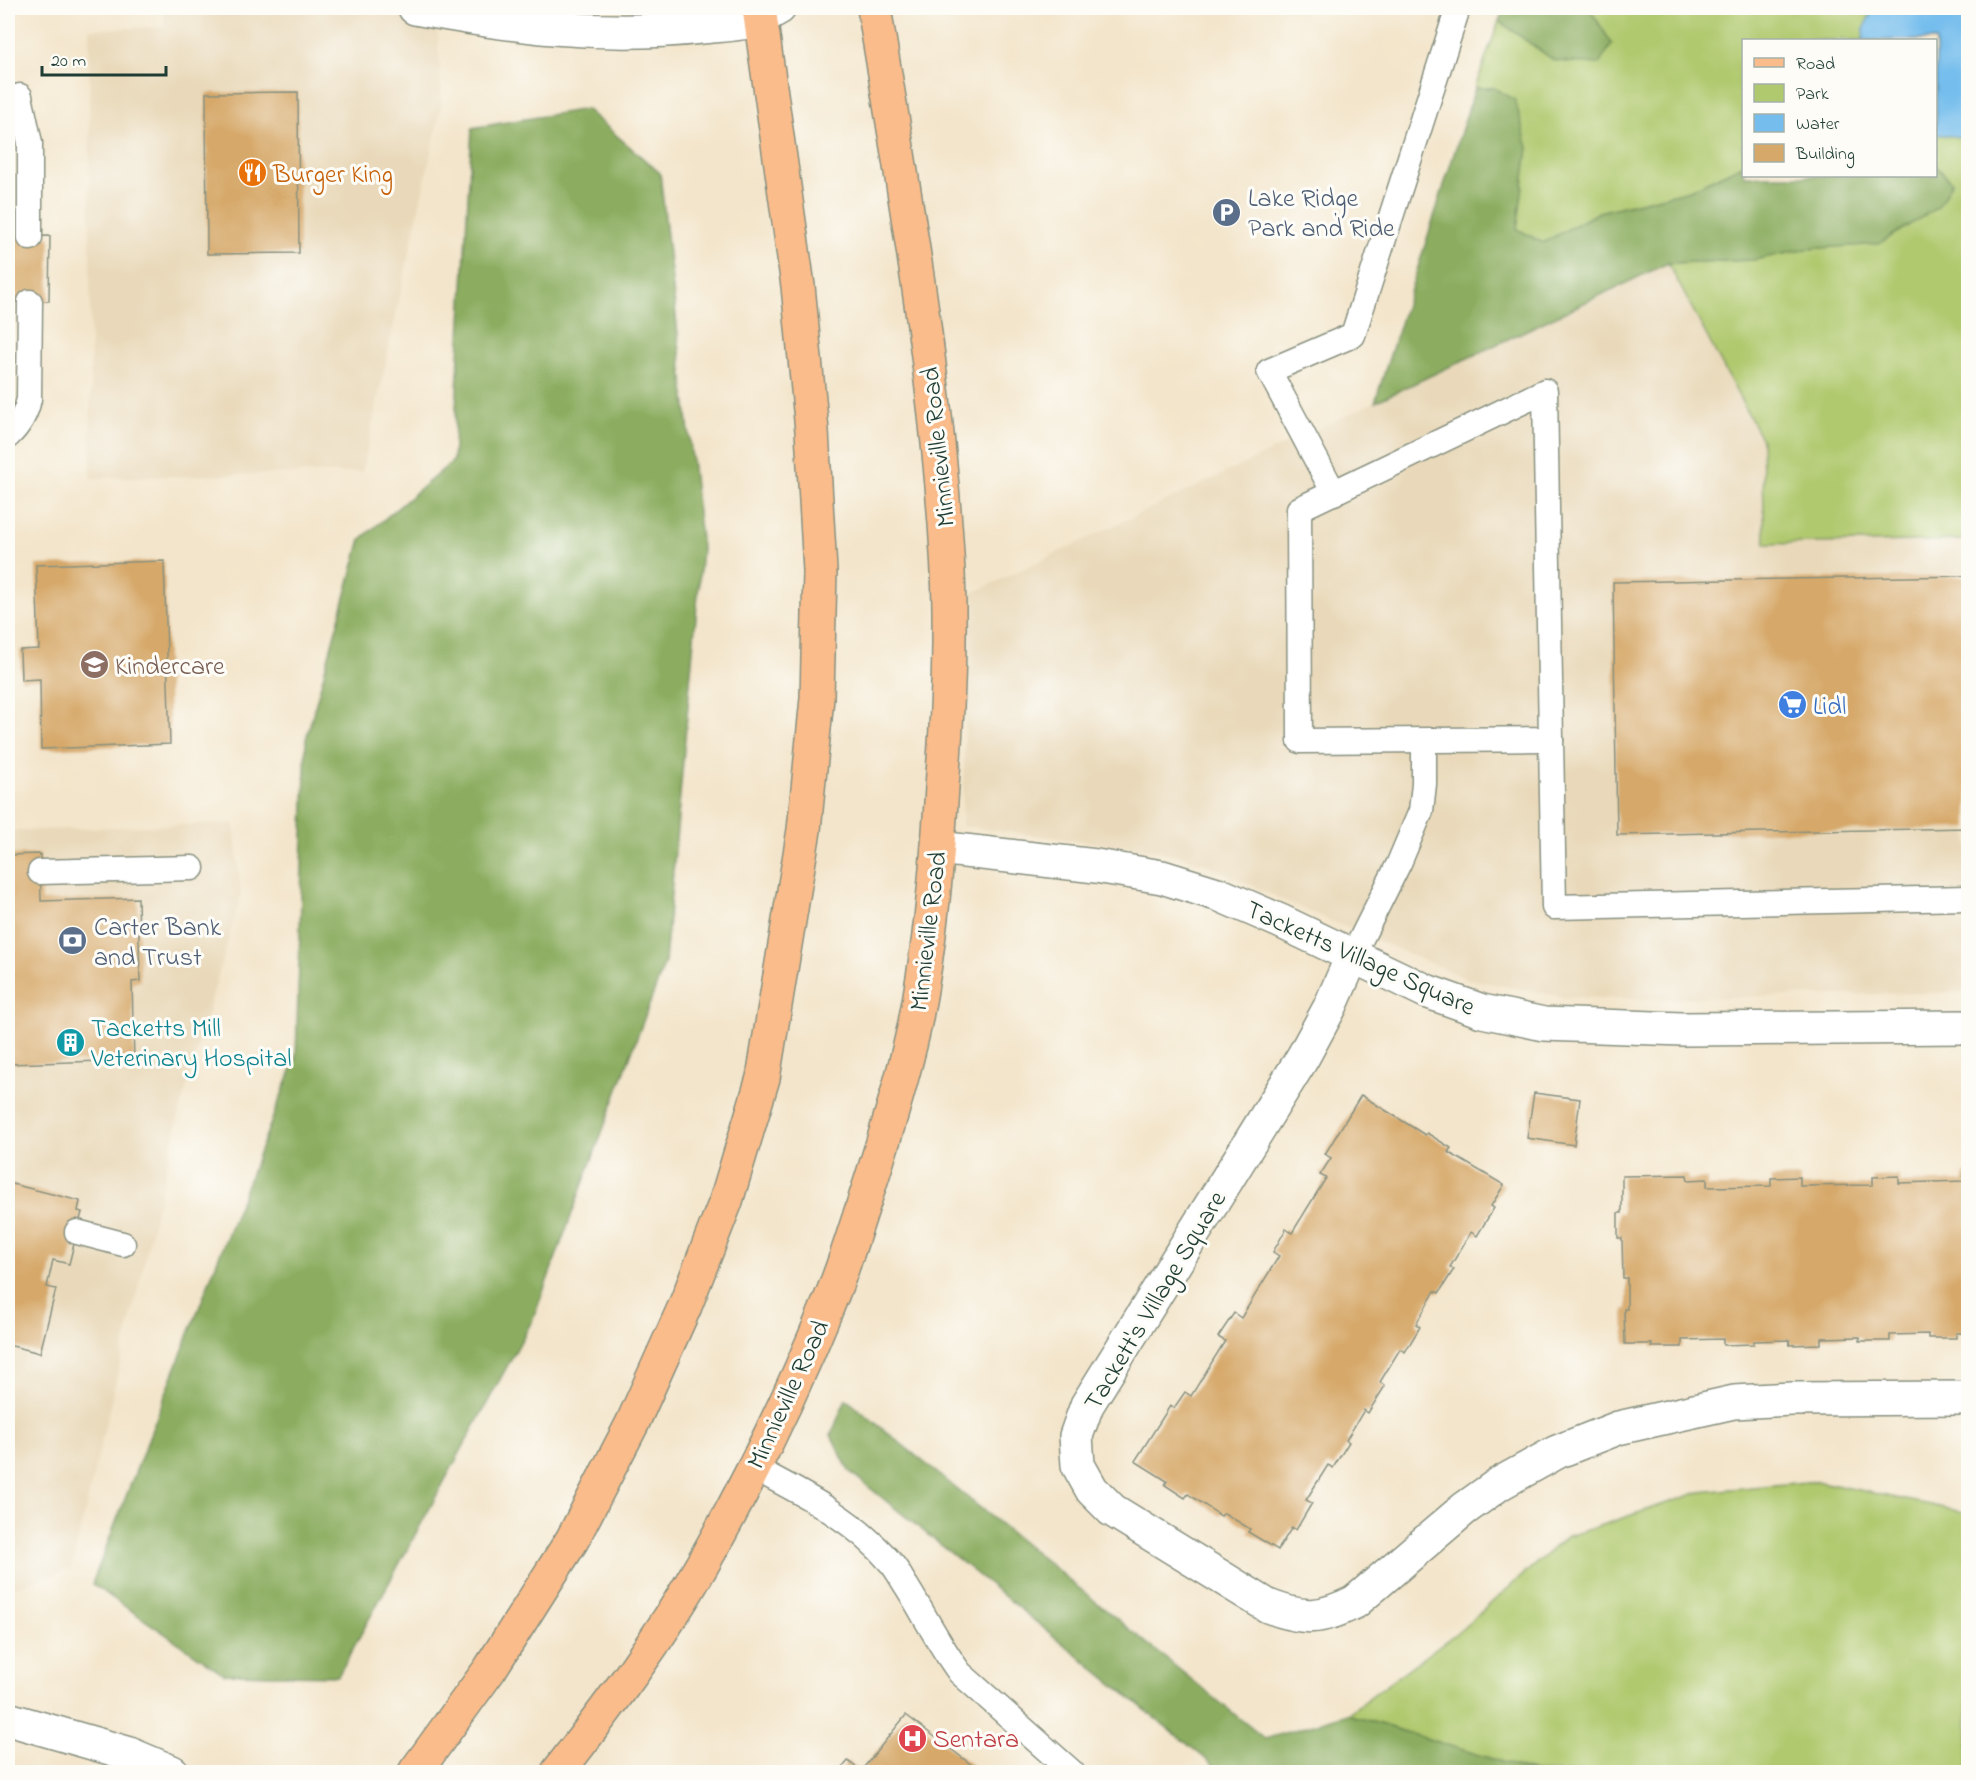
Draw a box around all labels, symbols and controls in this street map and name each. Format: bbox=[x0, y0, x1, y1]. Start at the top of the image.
scale bar bbox=[42, 39, 166, 77]
legend bbox=[1742, 39, 1937, 177]
text: 20 m bbox=[51, 49, 86, 75]
text: Road bbox=[1796, 52, 1835, 78]
text: Park bbox=[1796, 82, 1829, 108]
text: Water bbox=[1796, 112, 1840, 138]
text: Building bbox=[1795, 142, 1855, 169]
restaurant icon: Burger King bbox=[236, 157, 268, 189]
place label: Burger King bbox=[272, 157, 393, 195]
place label: Lake Ridge Park and Ride bbox=[1248, 181, 1395, 249]
parking icon: Lake Ridge Park and Ride bbox=[1211, 196, 1243, 228]
street label: Minnieville Road bbox=[913, 364, 967, 529]
school or university icon: Kindercare bbox=[78, 649, 110, 681]
place label: Kindercare bbox=[115, 649, 225, 687]
supermarket icon: Lidl bbox=[1776, 689, 1808, 721]
place label: Lidl bbox=[1813, 689, 1846, 727]
street label: Minnieville Road bbox=[901, 849, 959, 1013]
street label: Tacketts Village Square bbox=[1239, 892, 1481, 1028]
place label: Carter Bank and Trust bbox=[94, 910, 222, 978]
bank icon: Carter Bank and Trust bbox=[57, 925, 89, 957]
place label: Tacketts Mill Veterinary Hospital bbox=[90, 1011, 292, 1079]
building icon: Tacketts Mill Veterinary Hospital bbox=[54, 1026, 86, 1058]
street label: Tackett's Village Square bbox=[1076, 1184, 1237, 1419]
street label: Minnieville Road bbox=[739, 1314, 841, 1476]
hospital icon: Sentara bbox=[896, 1722, 928, 1754]
place label: Sentara bbox=[933, 1722, 1019, 1760]

